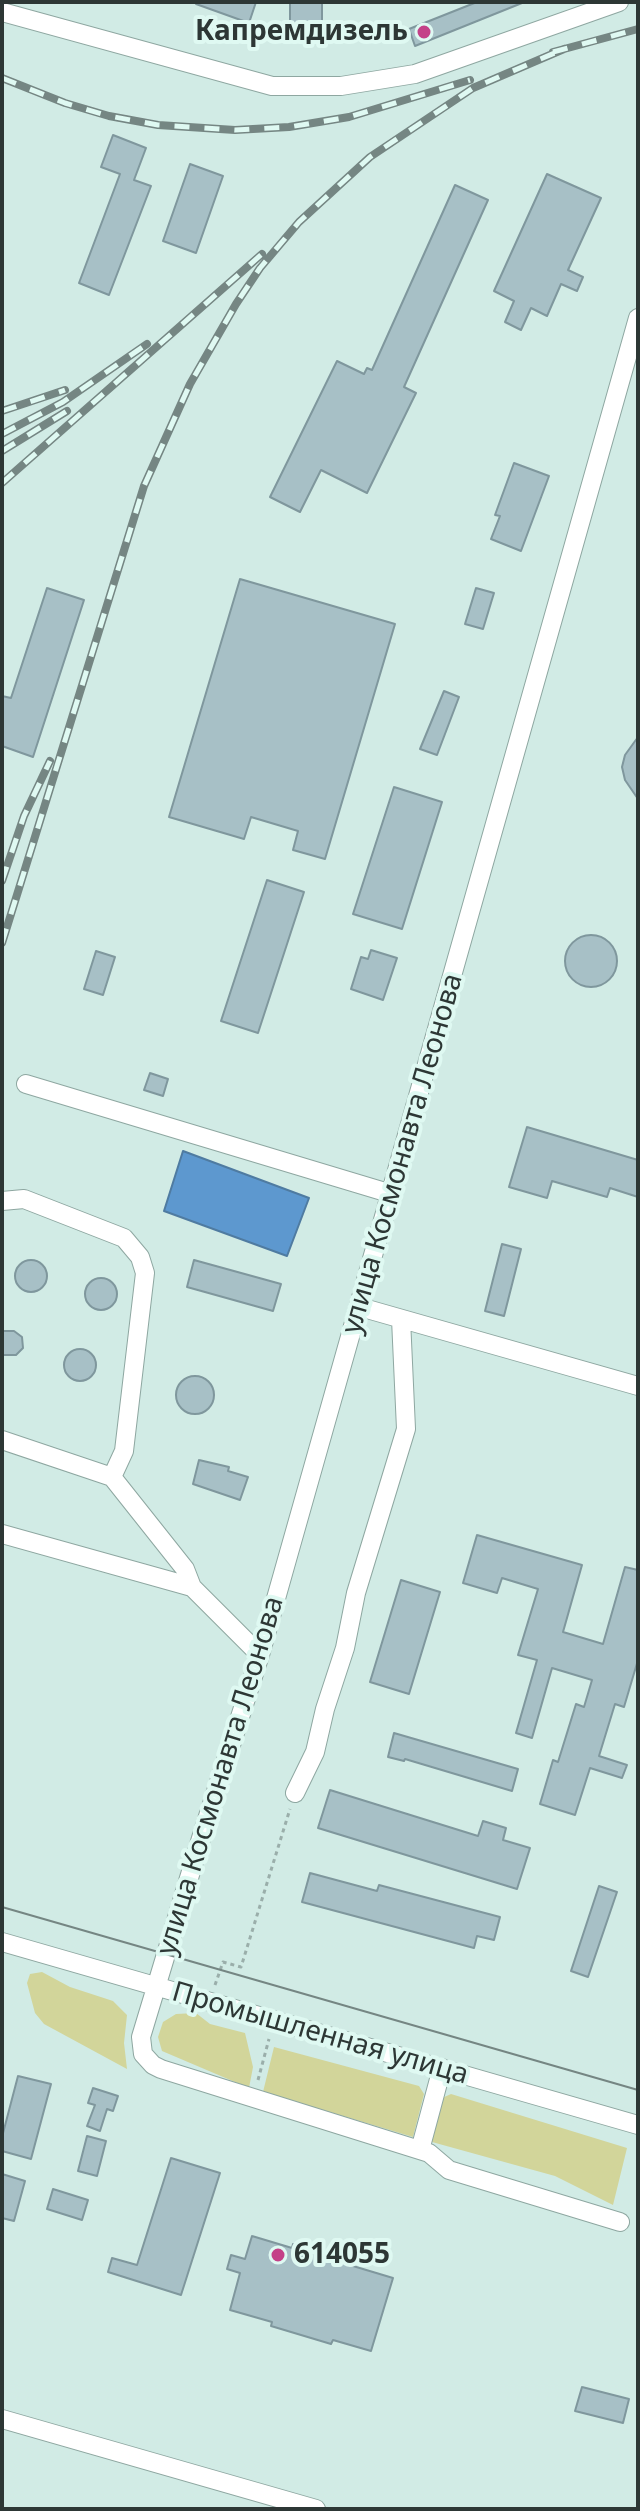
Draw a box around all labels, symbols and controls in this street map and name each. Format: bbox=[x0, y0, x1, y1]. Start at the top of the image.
place label: Капремдизель bbox=[195, 15, 408, 49]
marker: Капремдизель bbox=[415, 23, 433, 41]
street label: улица Космонавта Леонова bbox=[335, 970, 471, 1338]
street label: улица Космонавта Леонова bbox=[150, 1593, 292, 1959]
street label: Промышленная улица bbox=[168, 1976, 472, 2092]
place label: 614055 bbox=[294, 2238, 390, 2272]
marker: 614055 bbox=[269, 2246, 287, 2264]

